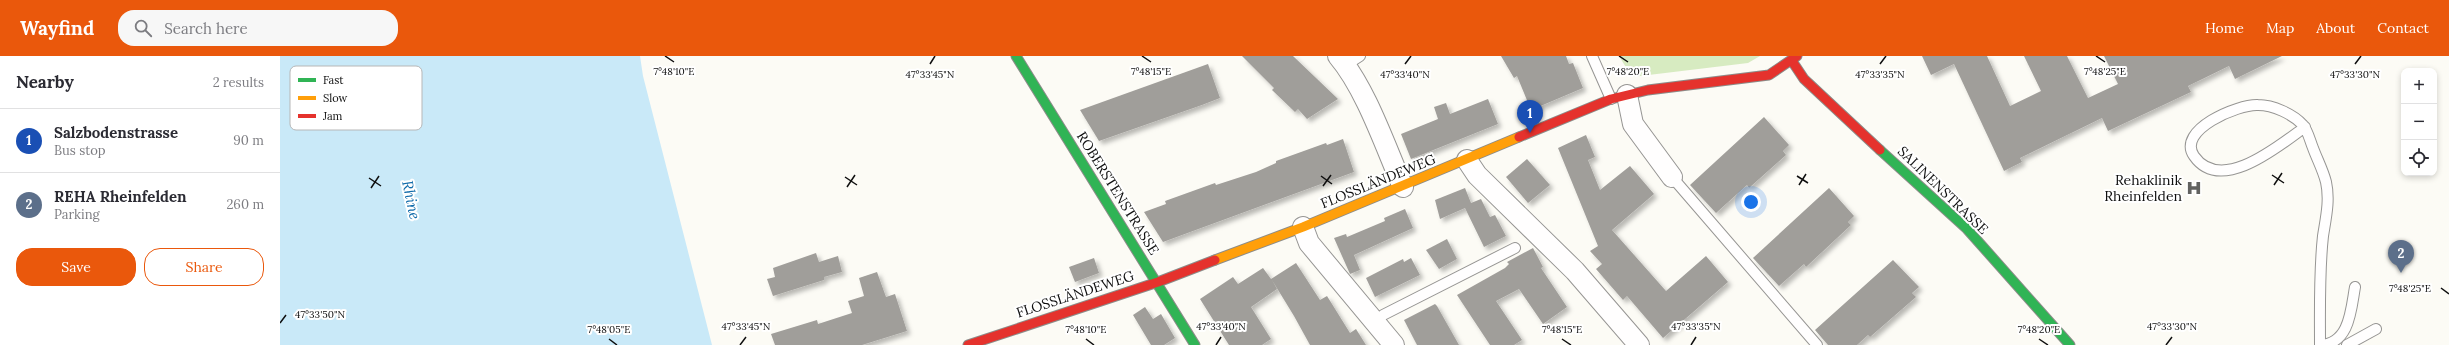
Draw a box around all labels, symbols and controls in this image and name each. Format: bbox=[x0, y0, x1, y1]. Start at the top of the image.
search box bbox=[118, 10, 398, 46]
text: Wayfind bbox=[20, 16, 94, 40]
icon: search bbox=[132, 17, 154, 39]
text: Search here bbox=[164, 19, 248, 38]
text: Home bbox=[2205, 19, 2244, 37]
text: Map bbox=[2266, 19, 2294, 37]
text: About bbox=[2316, 19, 2355, 37]
text: Contact bbox=[2377, 19, 2429, 37]
text: 7°48'10"E bbox=[654, 65, 695, 78]
text: 7°48'15"E bbox=[1131, 65, 1171, 78]
text: 7°48'20"E bbox=[1607, 65, 1649, 78]
text: 7°48'25"E bbox=[2084, 65, 2126, 78]
legend bbox=[290, 66, 422, 130]
text: 47°33'45"N bbox=[906, 68, 955, 81]
text: 47°33'40"N bbox=[1380, 68, 1430, 81]
text: 47°33'35"N bbox=[1855, 68, 1905, 81]
text: 47°33'30"N bbox=[2330, 68, 2380, 81]
map controls bbox=[2401, 68, 2437, 176]
button: + bbox=[2401, 68, 2437, 104]
text: Nearby bbox=[16, 71, 74, 93]
text: Fast bbox=[323, 73, 344, 87]
text: 2 results bbox=[213, 74, 264, 91]
text: Slow bbox=[323, 91, 348, 105]
pin: 1 bbox=[1517, 100, 1543, 133]
button: − bbox=[2401, 104, 2437, 140]
text: Jam bbox=[322, 109, 343, 123]
text: Salzbodenstrasse bbox=[54, 123, 178, 142]
street label: ROBERSTENSTRASSE bbox=[1073, 128, 1163, 258]
text: 1 bbox=[26, 132, 32, 149]
text: 90 m bbox=[233, 132, 264, 149]
button: locate bbox=[2401, 140, 2437, 176]
text: Bus stop bbox=[54, 142, 106, 159]
street label: SALINENSTRASSE bbox=[1894, 142, 1992, 238]
street label: FLOSSLÄNDEWEG bbox=[1318, 150, 1438, 212]
place label: Rehaklinik Rheinfelden bbox=[2104, 171, 2182, 205]
water label: Rhine bbox=[398, 179, 425, 221]
hospital icon: Rehaklinik Rheinfelden bbox=[2185, 179, 2203, 197]
text: REHA Rheinfelden bbox=[54, 187, 187, 206]
your location bbox=[1741, 192, 1761, 212]
text: 2 bbox=[26, 196, 32, 213]
text: 260 m bbox=[226, 196, 264, 213]
text: Parking bbox=[54, 206, 100, 223]
pin: 2 bbox=[2388, 240, 2414, 273]
button: Save bbox=[16, 248, 136, 286]
button: Share bbox=[144, 248, 264, 286]
street label: FLOSSLÄNDEWEG bbox=[1014, 266, 1136, 321]
text: 7°48'25"E bbox=[2389, 282, 2431, 295]
text: 47°33'50"N bbox=[295, 308, 345, 321]
text: 47°33'45"N bbox=[722, 320, 771, 333]
text: 47°33'40"N bbox=[1196, 320, 1246, 333]
text: 47°33'35"N bbox=[1671, 320, 1721, 333]
text: 47°33'30"N bbox=[2147, 320, 2197, 333]
text: 7°48'05"E bbox=[588, 323, 630, 336]
text: 7°48'10"E bbox=[1066, 323, 1107, 336]
text: 7°48'15"E bbox=[1542, 323, 1582, 336]
text: 7°48'20"E bbox=[2018, 323, 2060, 336]

